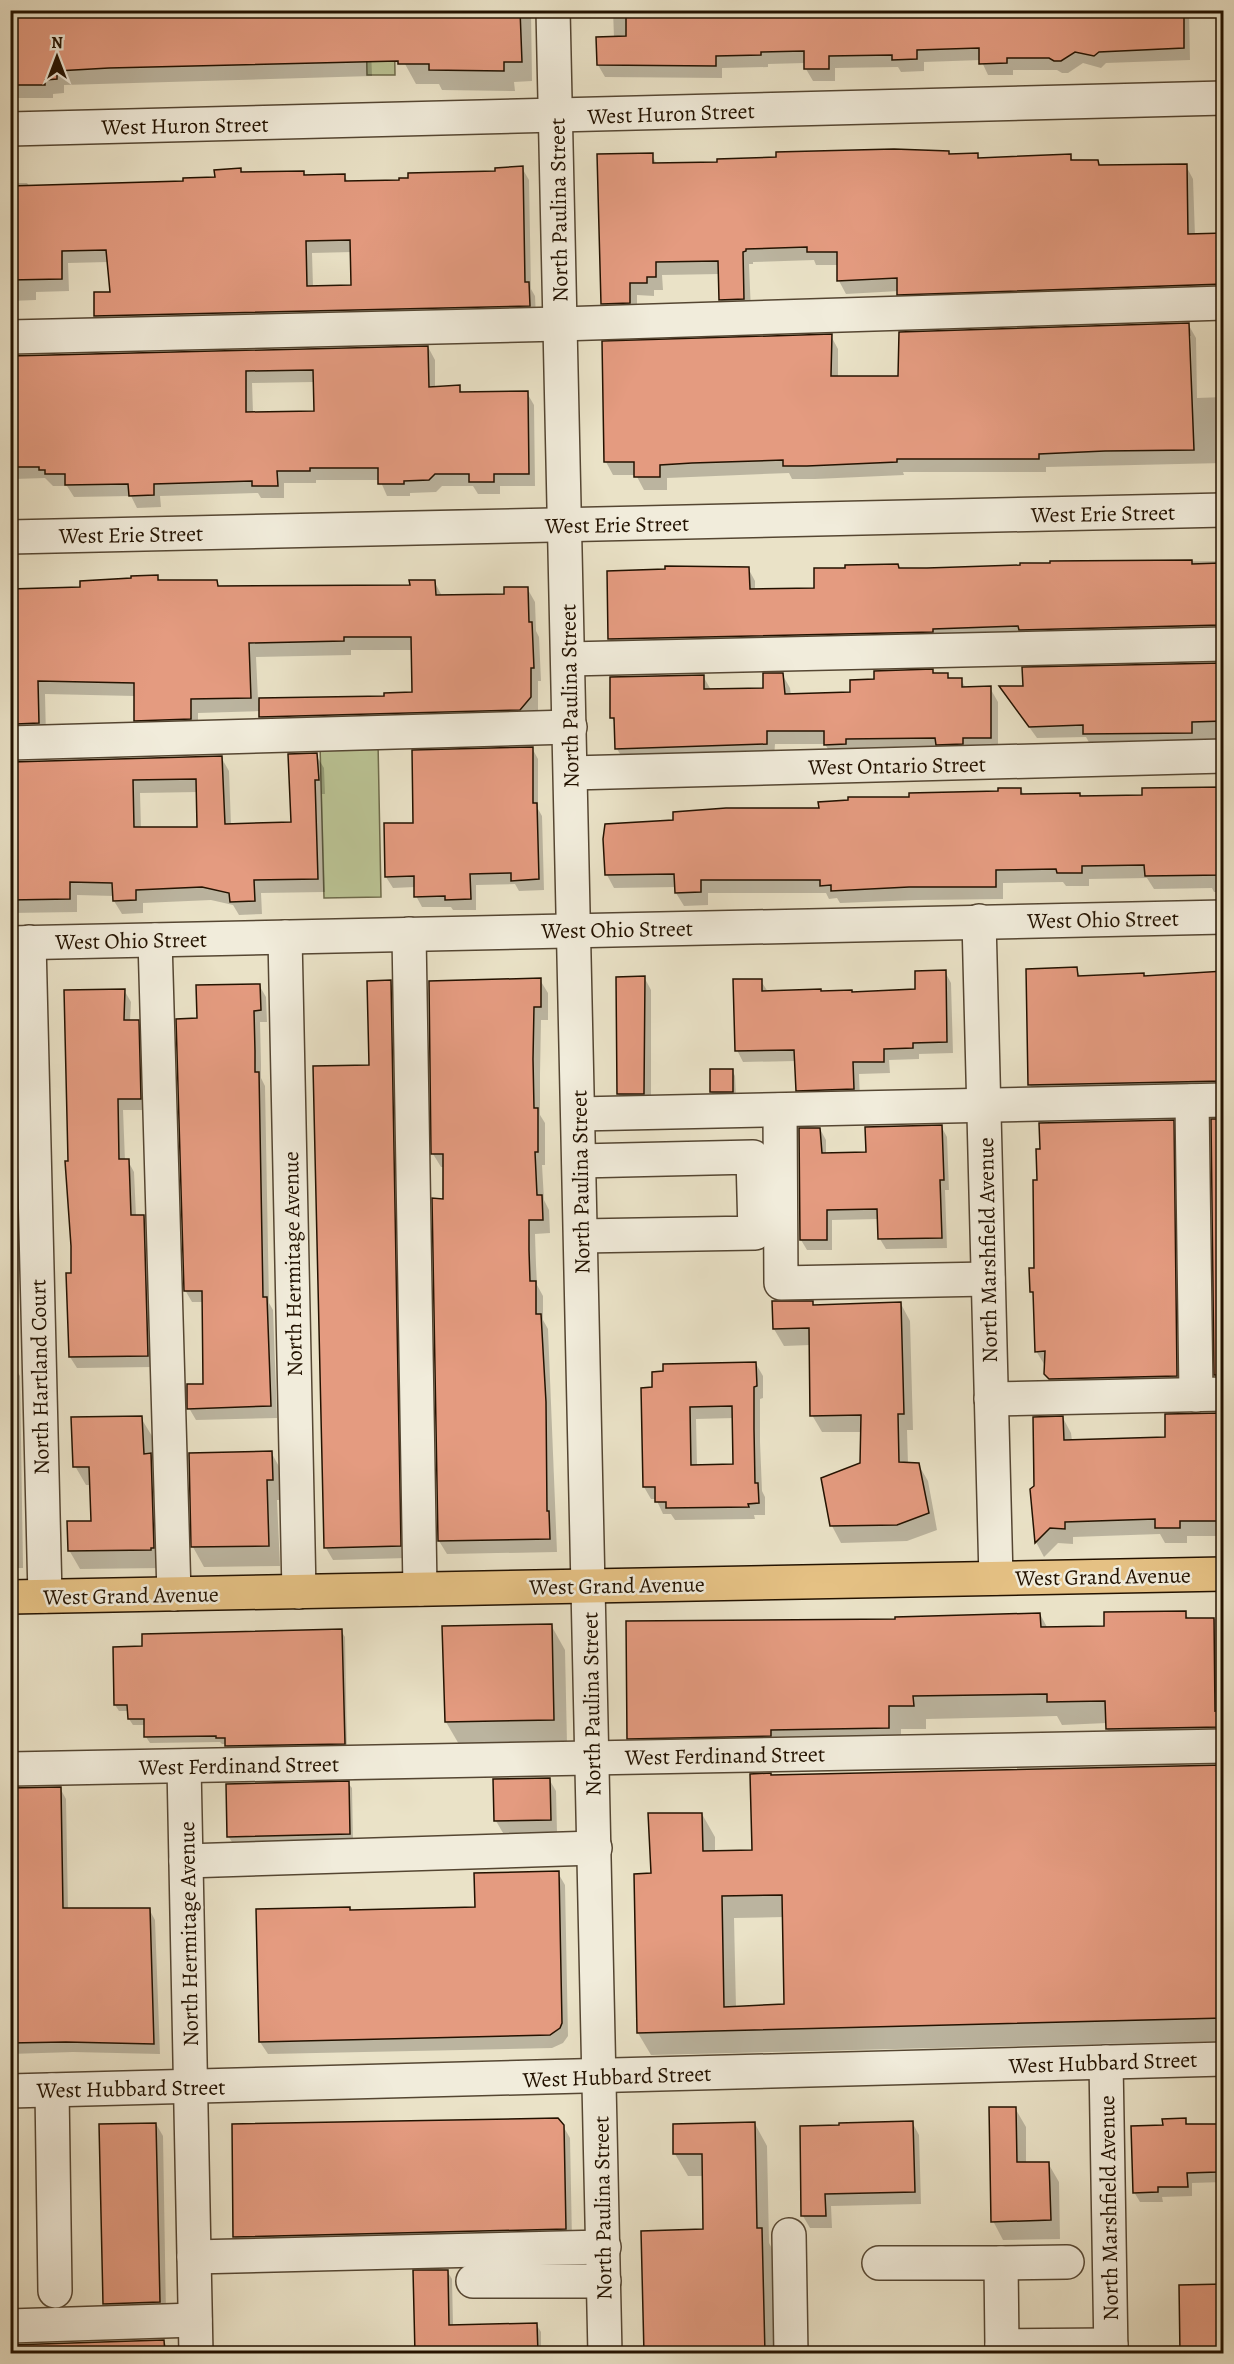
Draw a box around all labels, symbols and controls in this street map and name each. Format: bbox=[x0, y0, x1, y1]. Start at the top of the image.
north arrow bbox=[27, 27, 87, 87]
text: N bbox=[51, 32, 63, 54]
street label: West Huron Street bbox=[586, 96, 755, 132]
street label: West Huron Street bbox=[100, 110, 269, 142]
street label: North Paulina Street bbox=[542, 118, 576, 302]
street label: West Erie Street bbox=[1030, 498, 1175, 530]
street label: West Erie Street bbox=[544, 509, 689, 541]
street label: West Erie Street bbox=[58, 519, 203, 551]
street label: North Paulina Street bbox=[553, 604, 587, 788]
street label: West Ontario Street bbox=[807, 749, 986, 783]
street label: West Ohio Street bbox=[1026, 904, 1179, 936]
street label: West Ohio Street bbox=[540, 914, 693, 946]
street label: West Ohio Street bbox=[54, 925, 207, 957]
street label: North Paulina Street bbox=[564, 1090, 598, 1274]
street label: North Marshfield Avenue bbox=[971, 1137, 1005, 1363]
street label: North Hermitage Avenue bbox=[276, 1151, 310, 1377]
street label: North Hartland Court bbox=[23, 1279, 57, 1475]
street label: West Grand Avenue bbox=[1014, 1560, 1191, 1594]
street label: West Grand Avenue bbox=[528, 1569, 705, 1603]
street label: West Grand Avenue bbox=[42, 1579, 219, 1613]
street label: North Paulina Street bbox=[575, 1612, 609, 1796]
street label: West Ferdinand Street bbox=[624, 1739, 825, 1773]
street label: West Ferdinand Street bbox=[138, 1749, 339, 1783]
street label: North Hermitage Avenue bbox=[172, 1821, 206, 2047]
street label: West Hubbard Street bbox=[1007, 2045, 1198, 2081]
street label: West Hubbard Street bbox=[521, 2059, 712, 2095]
street label: West Hubbard Street bbox=[35, 2072, 226, 2106]
street label: North Marshfield Avenue bbox=[1092, 2095, 1126, 2321]
street label: North Paulina Street bbox=[586, 2116, 620, 2300]

